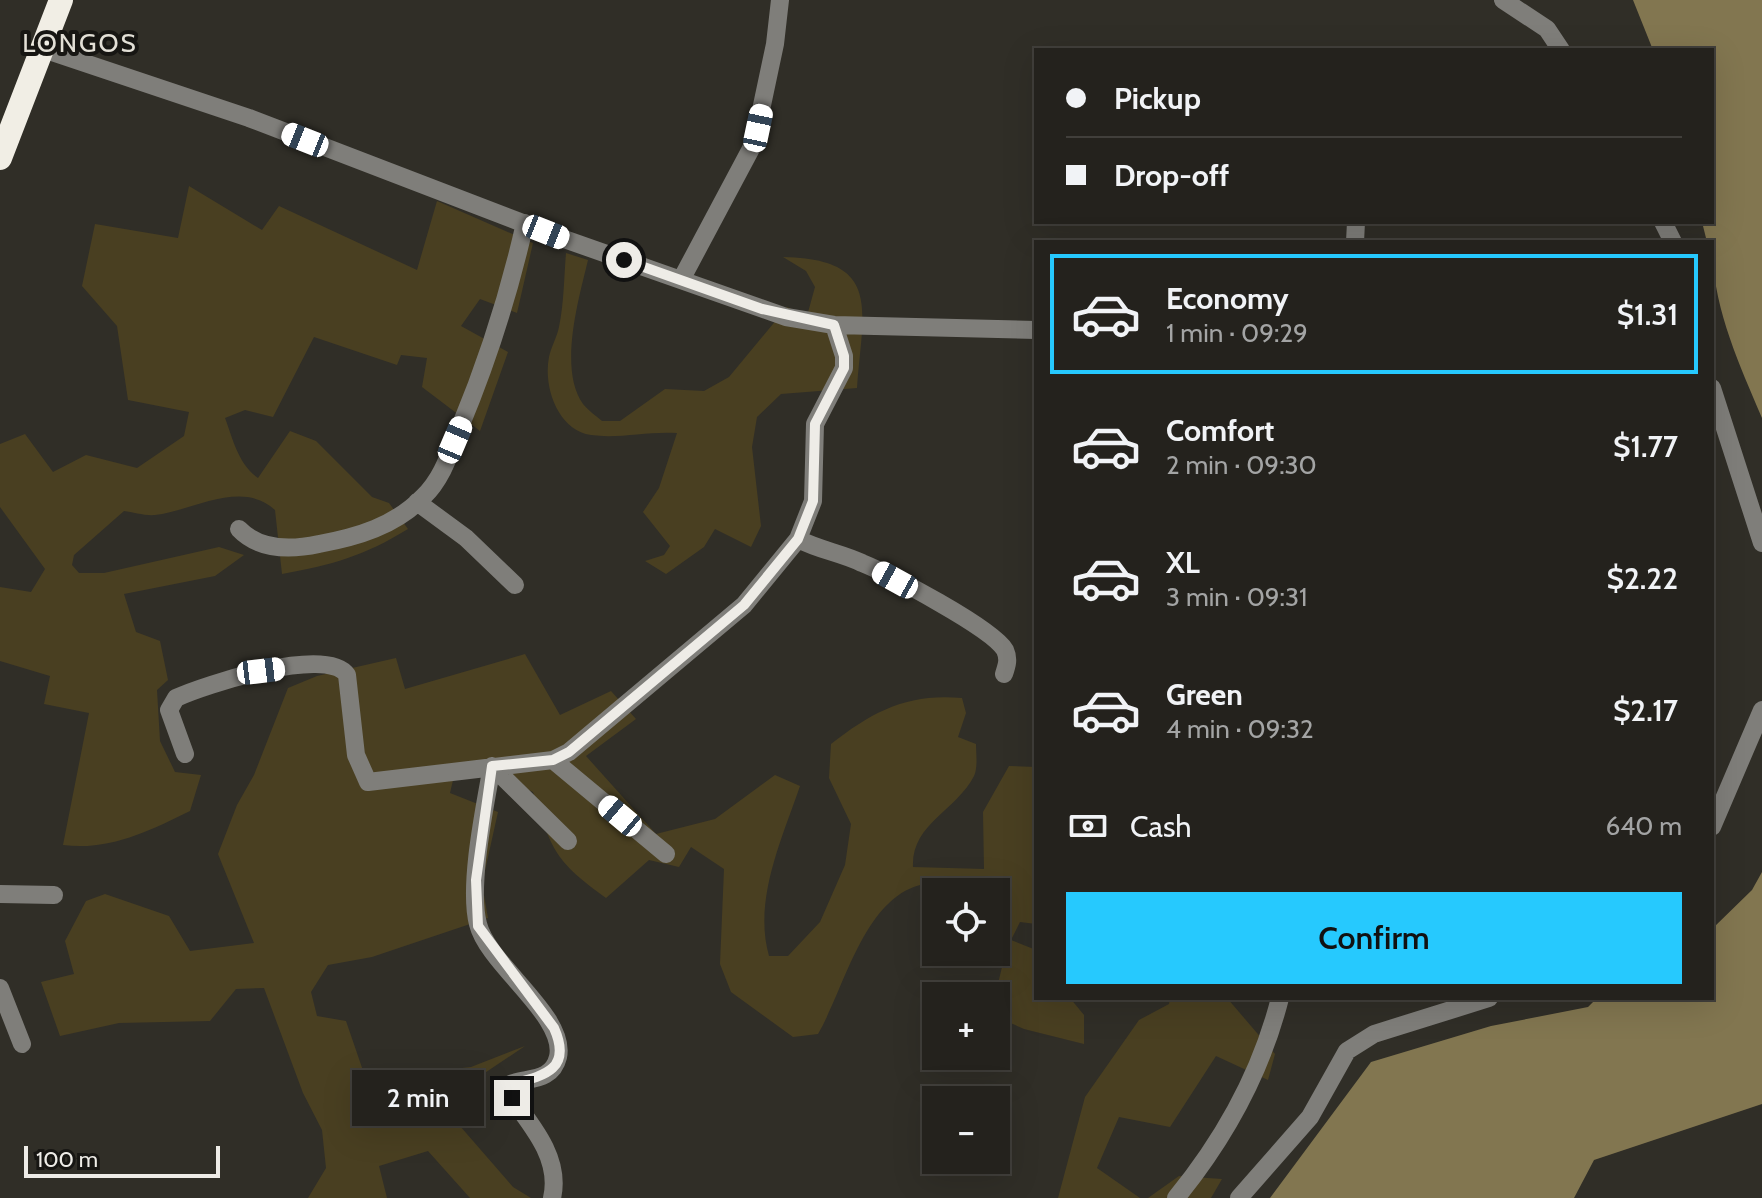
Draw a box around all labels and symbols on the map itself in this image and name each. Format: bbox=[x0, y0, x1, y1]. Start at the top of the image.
district label: LONGOS bbox=[22, 27, 138, 59]
car bbox=[741, 102, 775, 154]
car bbox=[278, 120, 332, 160]
car bbox=[519, 212, 573, 252]
route start bbox=[606, 242, 642, 278]
car bbox=[435, 413, 475, 467]
car bbox=[868, 558, 922, 602]
car bbox=[236, 656, 286, 686]
car bbox=[594, 791, 646, 841]
callout: 2 min bbox=[352, 1070, 484, 1126]
route end bbox=[494, 1080, 530, 1116]
scale bar bbox=[24, 1142, 220, 1178]

